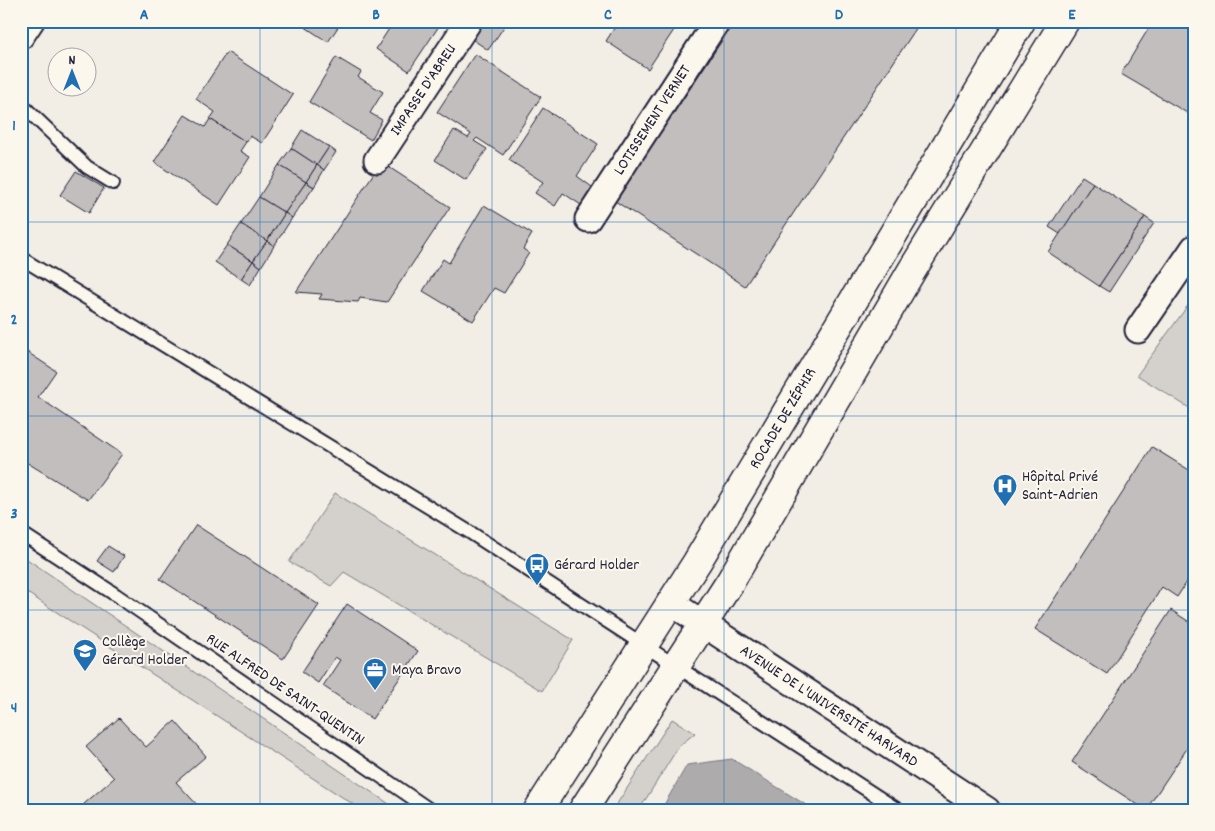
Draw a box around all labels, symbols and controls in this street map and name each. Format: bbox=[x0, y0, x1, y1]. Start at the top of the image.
text: A bbox=[140, 4, 149, 27]
text: B bbox=[372, 4, 380, 27]
text: C bbox=[604, 4, 612, 27]
text: D bbox=[835, 4, 844, 27]
text: E bbox=[1068, 4, 1076, 27]
street label: IMPASSE D'ABREU bbox=[385, 39, 462, 140]
north arrow bbox=[48, 48, 98, 98]
text: N bbox=[69, 51, 76, 71]
street label: LOTISSEMENT VERNET bbox=[608, 60, 697, 180]
text: 1 bbox=[12, 115, 16, 138]
text: 2 bbox=[11, 309, 18, 332]
street label: ROCADE DE ZÉPHIR bbox=[744, 363, 822, 473]
place label: Hôpital Privé Saint-Adrien bbox=[1022, 466, 1098, 507]
hospital icon: Hôpital Privé Saint-Adrien bbox=[992, 473, 1018, 507]
text: 3 bbox=[10, 503, 18, 526]
bus stop icon: Gérard Holder bbox=[524, 552, 550, 586]
place label: Gérard Holder bbox=[554, 554, 639, 577]
street label: RUE ALFRED DE SAINT-QUENTIN bbox=[201, 628, 369, 752]
place label: Collège Gérard Holder bbox=[102, 631, 187, 672]
school or university icon: Collège Gérard Holder bbox=[72, 638, 98, 672]
street label: AVENUE DE L'UNIVERSITÉ HARVARD bbox=[735, 639, 923, 773]
office icon: Maya Bravo bbox=[362, 657, 388, 691]
place label: Maya Bravo bbox=[392, 659, 461, 682]
text: 4 bbox=[11, 697, 17, 720]

